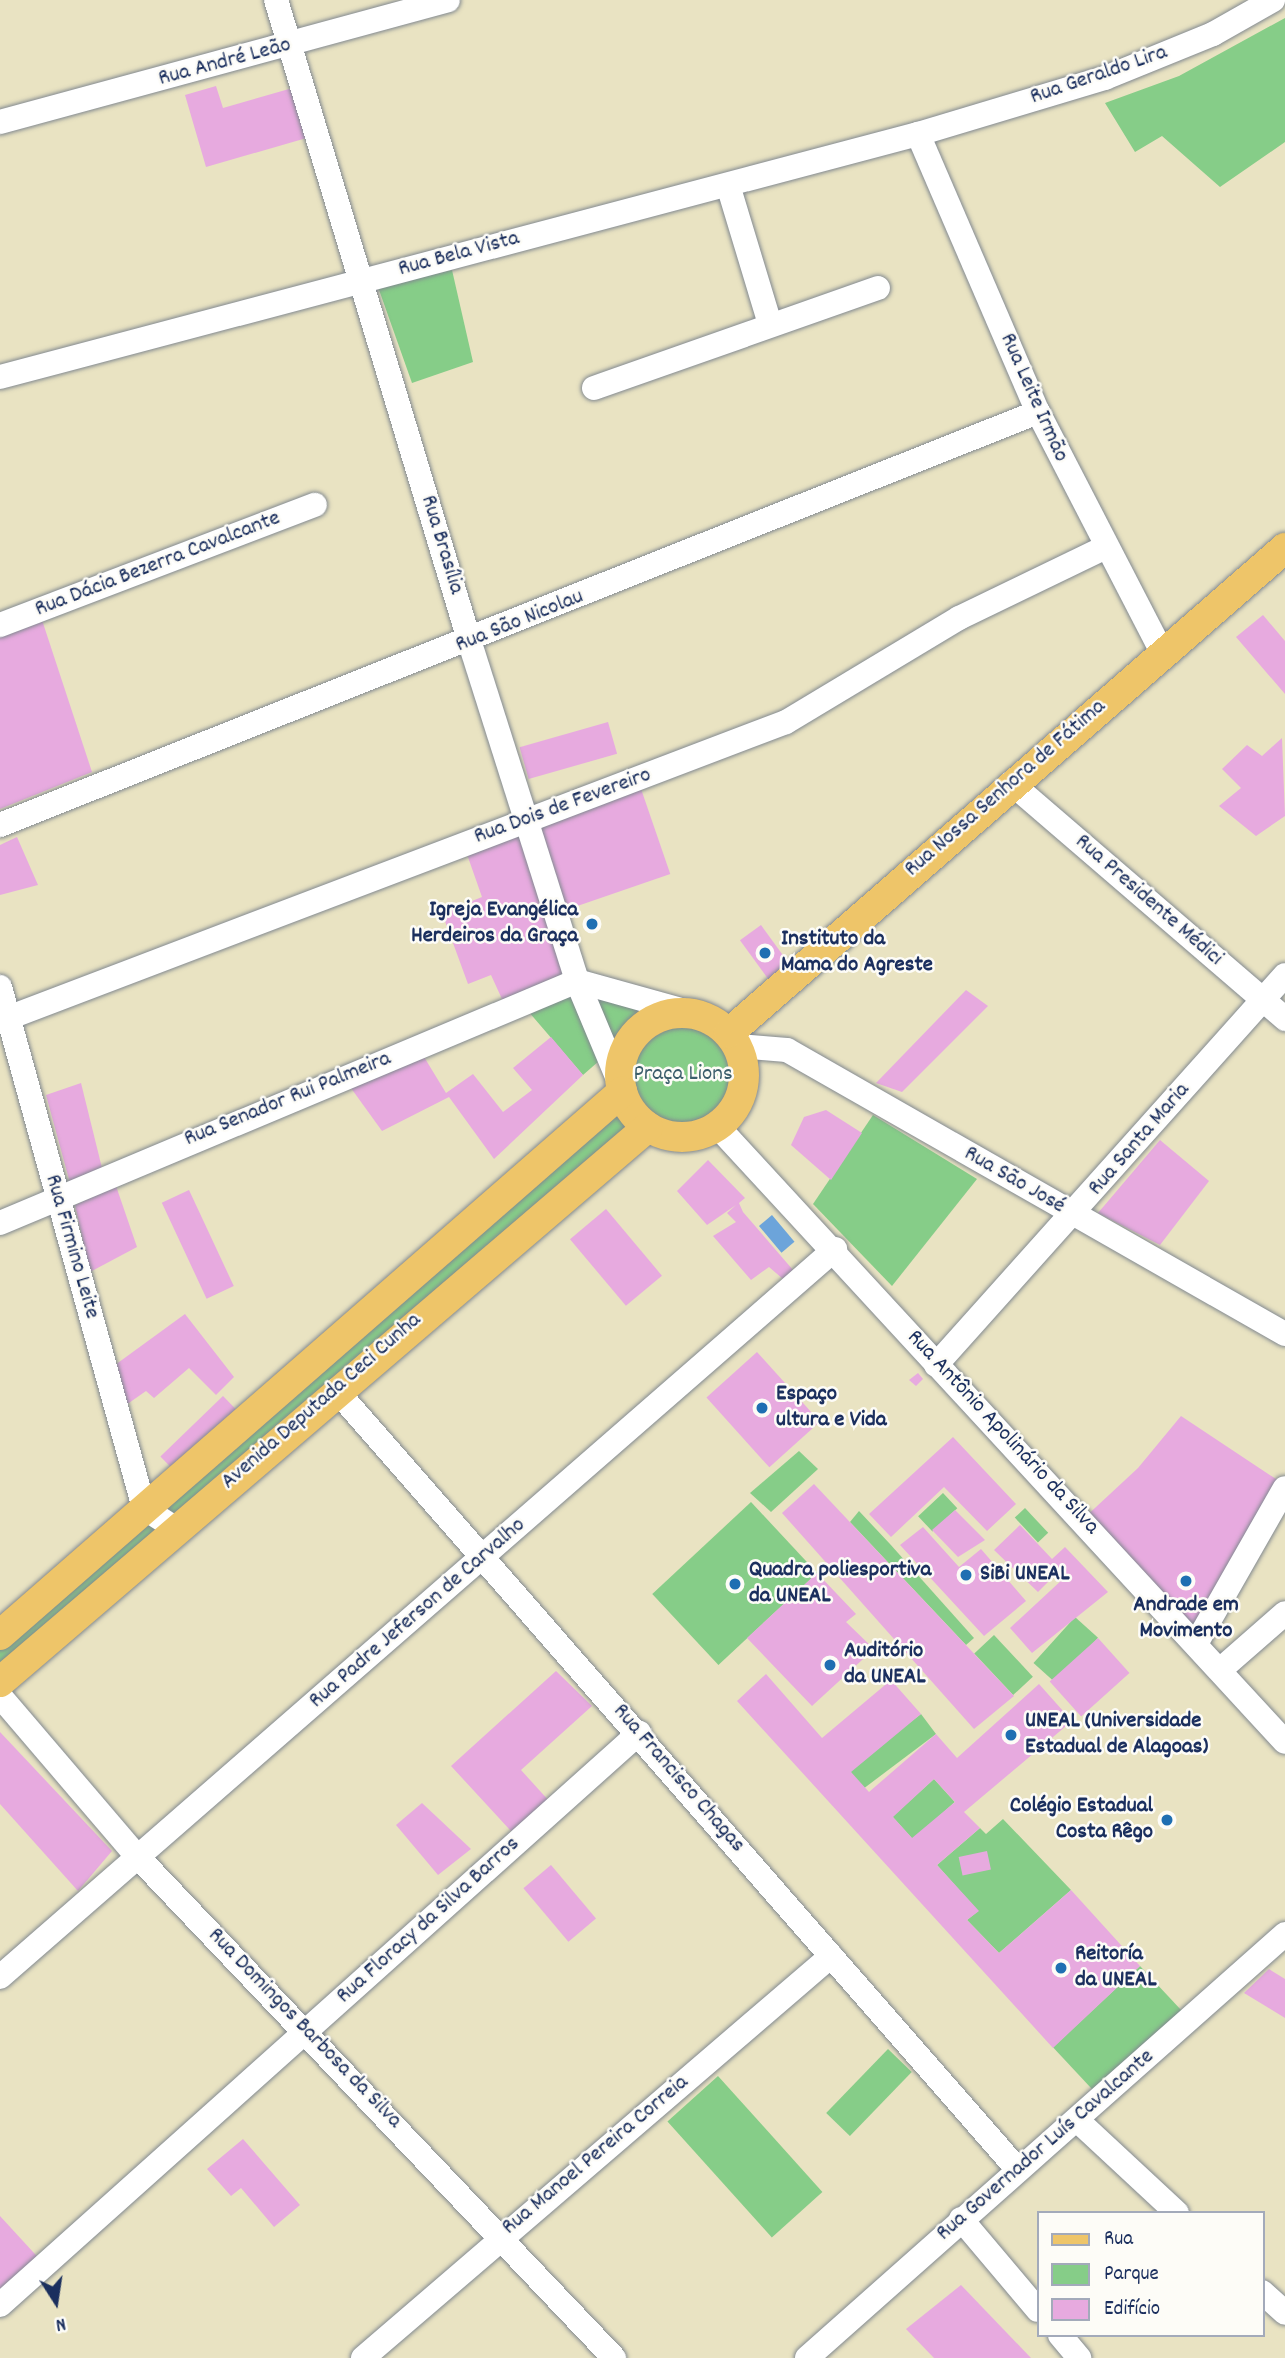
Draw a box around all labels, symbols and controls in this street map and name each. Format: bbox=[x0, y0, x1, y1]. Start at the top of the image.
street label: Rua André Leão bbox=[156, 32, 294, 94]
street label: Rua Geraldo Lira bbox=[1027, 40, 1171, 112]
street label: Rua Bela Vista bbox=[396, 226, 522, 284]
street label: Rua Leite Irmão bbox=[992, 329, 1074, 467]
street label: Rua Brasília bbox=[413, 492, 469, 598]
street label: Rua Dácia Bezerra Cavalcante bbox=[32, 505, 284, 625]
street label: Rua São Nicolau bbox=[452, 584, 588, 660]
street label: Rua Nossa Senhora de Fátima bbox=[900, 694, 1112, 884]
street label: Rua Dois de Fevereiro bbox=[471, 762, 655, 852]
street label: Rua Presidente Médici bbox=[1068, 829, 1228, 973]
place label: Igreja Evangélica Herdeiros da Graça bbox=[411, 897, 578, 951]
marker: Igreja Evangélica Herdeiros da Graça bbox=[584, 916, 600, 932]
place label: Instituto da Mama do Agreste bbox=[781, 926, 933, 980]
marker: Instituto da Mama do Agreste bbox=[755, 943, 775, 963]
street label: Rua Senador Rui Palmeira bbox=[181, 1046, 395, 1154]
park label: Praça Lions bbox=[633, 1061, 733, 1089]
street label: Rua Santa Maria bbox=[1083, 1078, 1197, 1202]
street label: Rua São José bbox=[958, 1141, 1070, 1221]
street label: Rua Firmino Leite bbox=[37, 1172, 105, 1322]
street label: Avenida Deputada Ceci Cunha bbox=[216, 1308, 428, 1496]
street label: Rua Antônio Apolinário da Silva bbox=[900, 1325, 1104, 1541]
place label: Espaço ultura e Vida bbox=[776, 1381, 887, 1435]
marker: Espaço ultura e Vida bbox=[754, 1400, 770, 1416]
street label: Rua Padre Jeferson de Carvalho bbox=[304, 1513, 532, 1715]
place label: Quadra poliesportiva da UNEAL bbox=[749, 1557, 931, 1611]
place label: SiBi UNEAL bbox=[980, 1561, 1070, 1589]
marker: SiBi UNEAL bbox=[958, 1567, 974, 1583]
marker: Andrade em Movimento bbox=[1178, 1573, 1194, 1589]
marker: Quadra poliesportiva da UNEAL bbox=[727, 1576, 743, 1592]
place label: Andrade em Movimento bbox=[1133, 1592, 1239, 1646]
place label: Auditório da UNEAL bbox=[844, 1638, 926, 1692]
marker: Auditório da UNEAL bbox=[822, 1657, 838, 1673]
street label: Rua Francisco Chagas bbox=[606, 1699, 750, 1859]
place label: UNEAL (Universidade Estadual de Alagoas) bbox=[1025, 1708, 1208, 1762]
marker: UNEAL (Universidade Estadual de Alagoas) bbox=[1003, 1727, 1019, 1743]
place label: Colégio Estadual Costa Rêgo bbox=[1010, 1793, 1153, 1847]
marker: Colégio Estadual Costa Rêgo bbox=[1159, 1812, 1175, 1828]
street label: Rua Floracy da Silva Barros bbox=[332, 1831, 526, 2011]
street label: Rua Domingos Barbosa da Silva bbox=[201, 1923, 407, 2135]
place label: Reitoría da UNEAL bbox=[1075, 1941, 1157, 1995]
marker: Reitoría da UNEAL bbox=[1053, 1960, 1069, 1976]
street label: Rua Governador Luís Cavalcante bbox=[932, 2044, 1160, 2248]
street label: Rua Manoel Pereira Correia bbox=[497, 2070, 695, 2242]
legend bbox=[1036, 2211, 1264, 2337]
text: Parque bbox=[1104, 2260, 1159, 2290]
north arrow bbox=[21, 2267, 91, 2337]
text: Edifício bbox=[1104, 2295, 1160, 2325]
text: N bbox=[53, 2309, 68, 2337]

